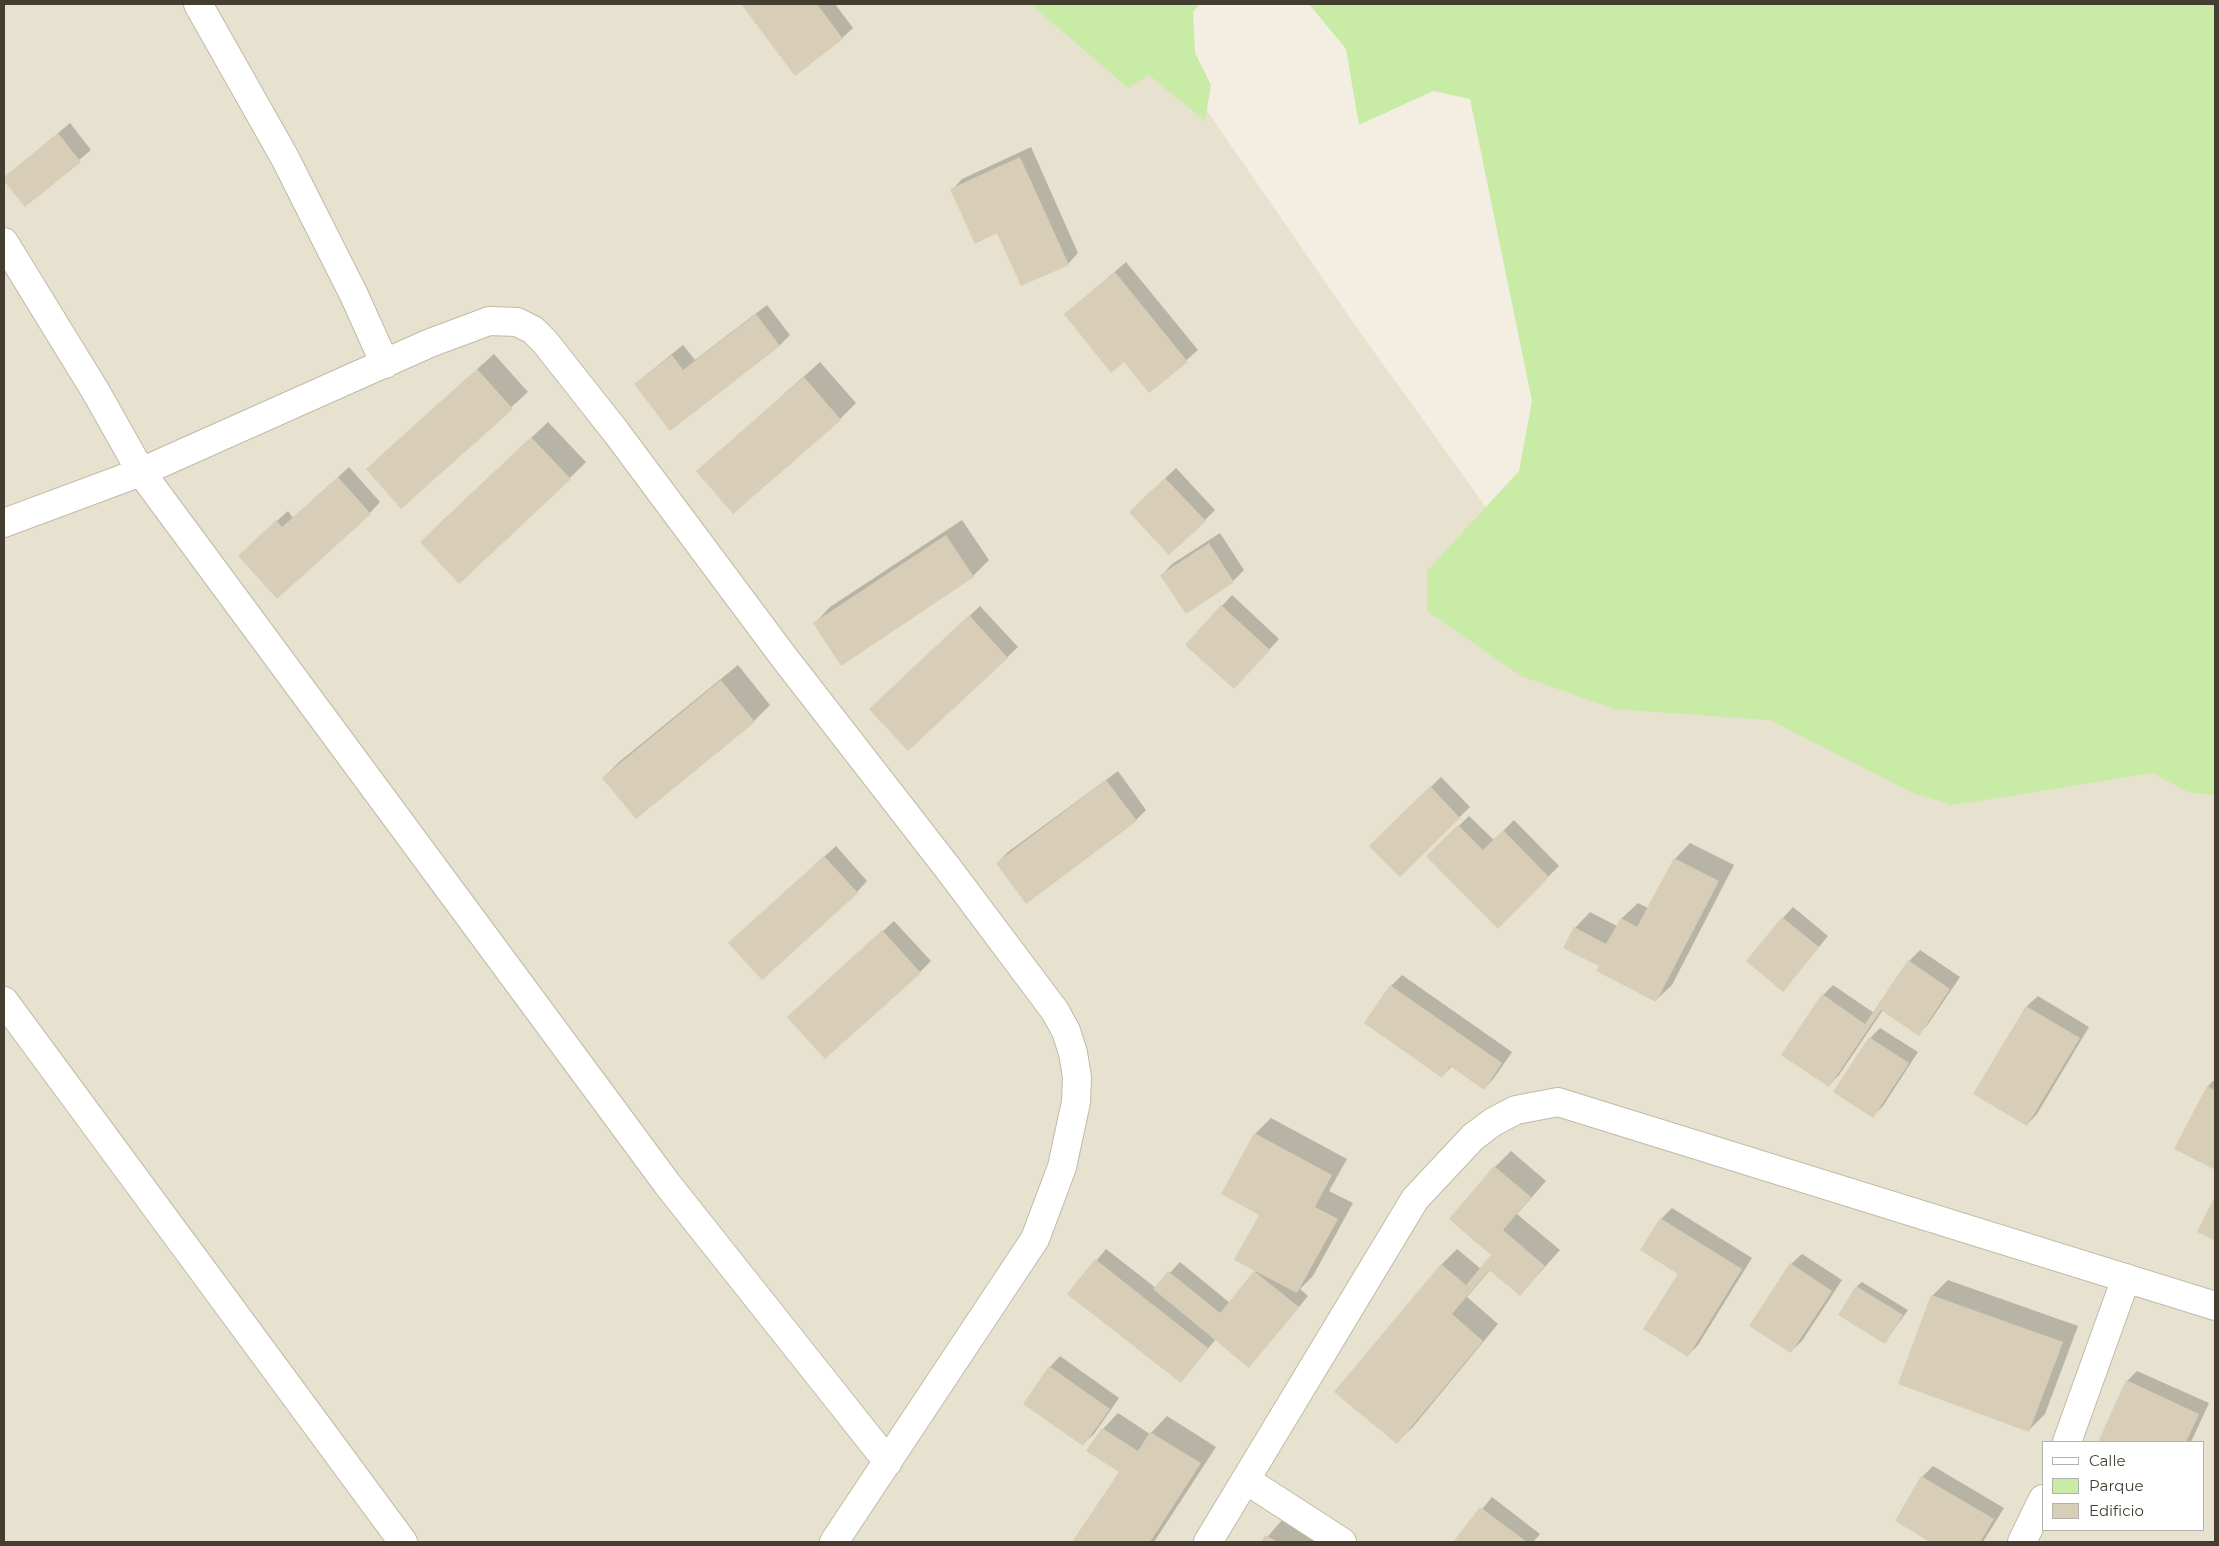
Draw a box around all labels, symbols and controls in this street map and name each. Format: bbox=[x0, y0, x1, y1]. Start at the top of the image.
legend bbox=[2042, 1441, 2204, 1531]
text: Calle bbox=[2089, 1451, 2126, 1470]
text: Parque bbox=[2089, 1476, 2144, 1495]
text: Edificio bbox=[2089, 1501, 2144, 1520]

